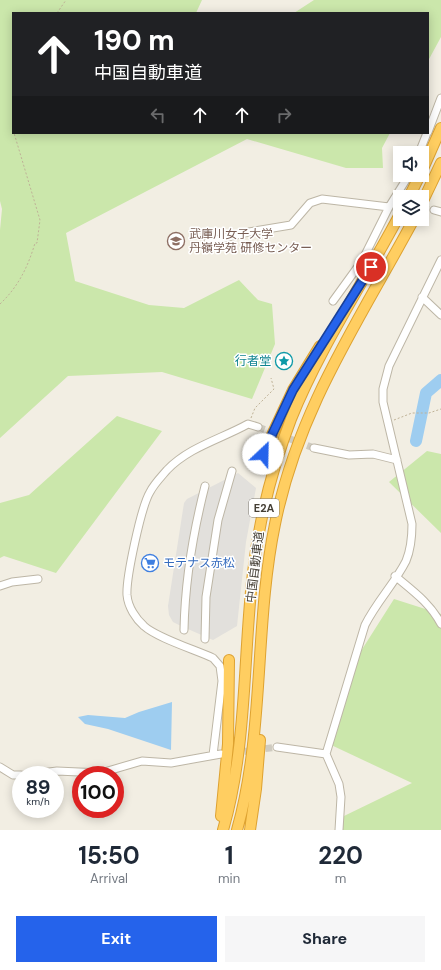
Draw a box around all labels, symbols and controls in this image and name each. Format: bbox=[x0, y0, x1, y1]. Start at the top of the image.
text: 190 m bbox=[94, 22, 175, 59]
icon: ahead bbox=[28, 28, 80, 80]
text: 中国自動車道 bbox=[94, 61, 202, 85]
icon: left bbox=[147, 104, 169, 126]
icon: ahead bbox=[189, 104, 211, 126]
icon: ahead bbox=[231, 104, 253, 126]
icon: right bbox=[273, 104, 295, 126]
map controls bbox=[393, 146, 429, 226]
button: sound bbox=[393, 146, 429, 182]
button: layers bbox=[393, 190, 429, 226]
place label: 武庫川女子大学 丹嶺学苑 研修センター bbox=[189, 226, 312, 256]
school or university icon: 武庫川女子大学 丹嶺学苑 研修センター bbox=[166, 231, 186, 251]
pin bbox=[354, 250, 388, 284]
icon: arrive bbox=[360, 256, 382, 278]
place icon: 行者堂 bbox=[274, 351, 294, 371]
place label: 行者堂 bbox=[235, 353, 271, 369]
position arrow bbox=[242, 433, 284, 475]
road number: E2A bbox=[249, 499, 279, 517]
street label: 中国自動車道 bbox=[243, 530, 267, 604]
supermarket icon: モテナス赤松 bbox=[140, 553, 160, 573]
place label: モテナス赤松 bbox=[163, 555, 235, 571]
speed limit sign: 100 bbox=[72, 766, 124, 818]
text: 89 bbox=[26, 774, 50, 800]
text: km/h bbox=[26, 795, 50, 808]
text: 15:50 bbox=[78, 840, 140, 871]
text: 1 bbox=[225, 840, 233, 871]
text: 220 bbox=[318, 840, 363, 871]
text: Arrival bbox=[90, 870, 128, 887]
text: min bbox=[218, 870, 240, 887]
text: m bbox=[335, 870, 346, 887]
button: Exit bbox=[16, 916, 217, 962]
button: Share bbox=[225, 916, 425, 962]

